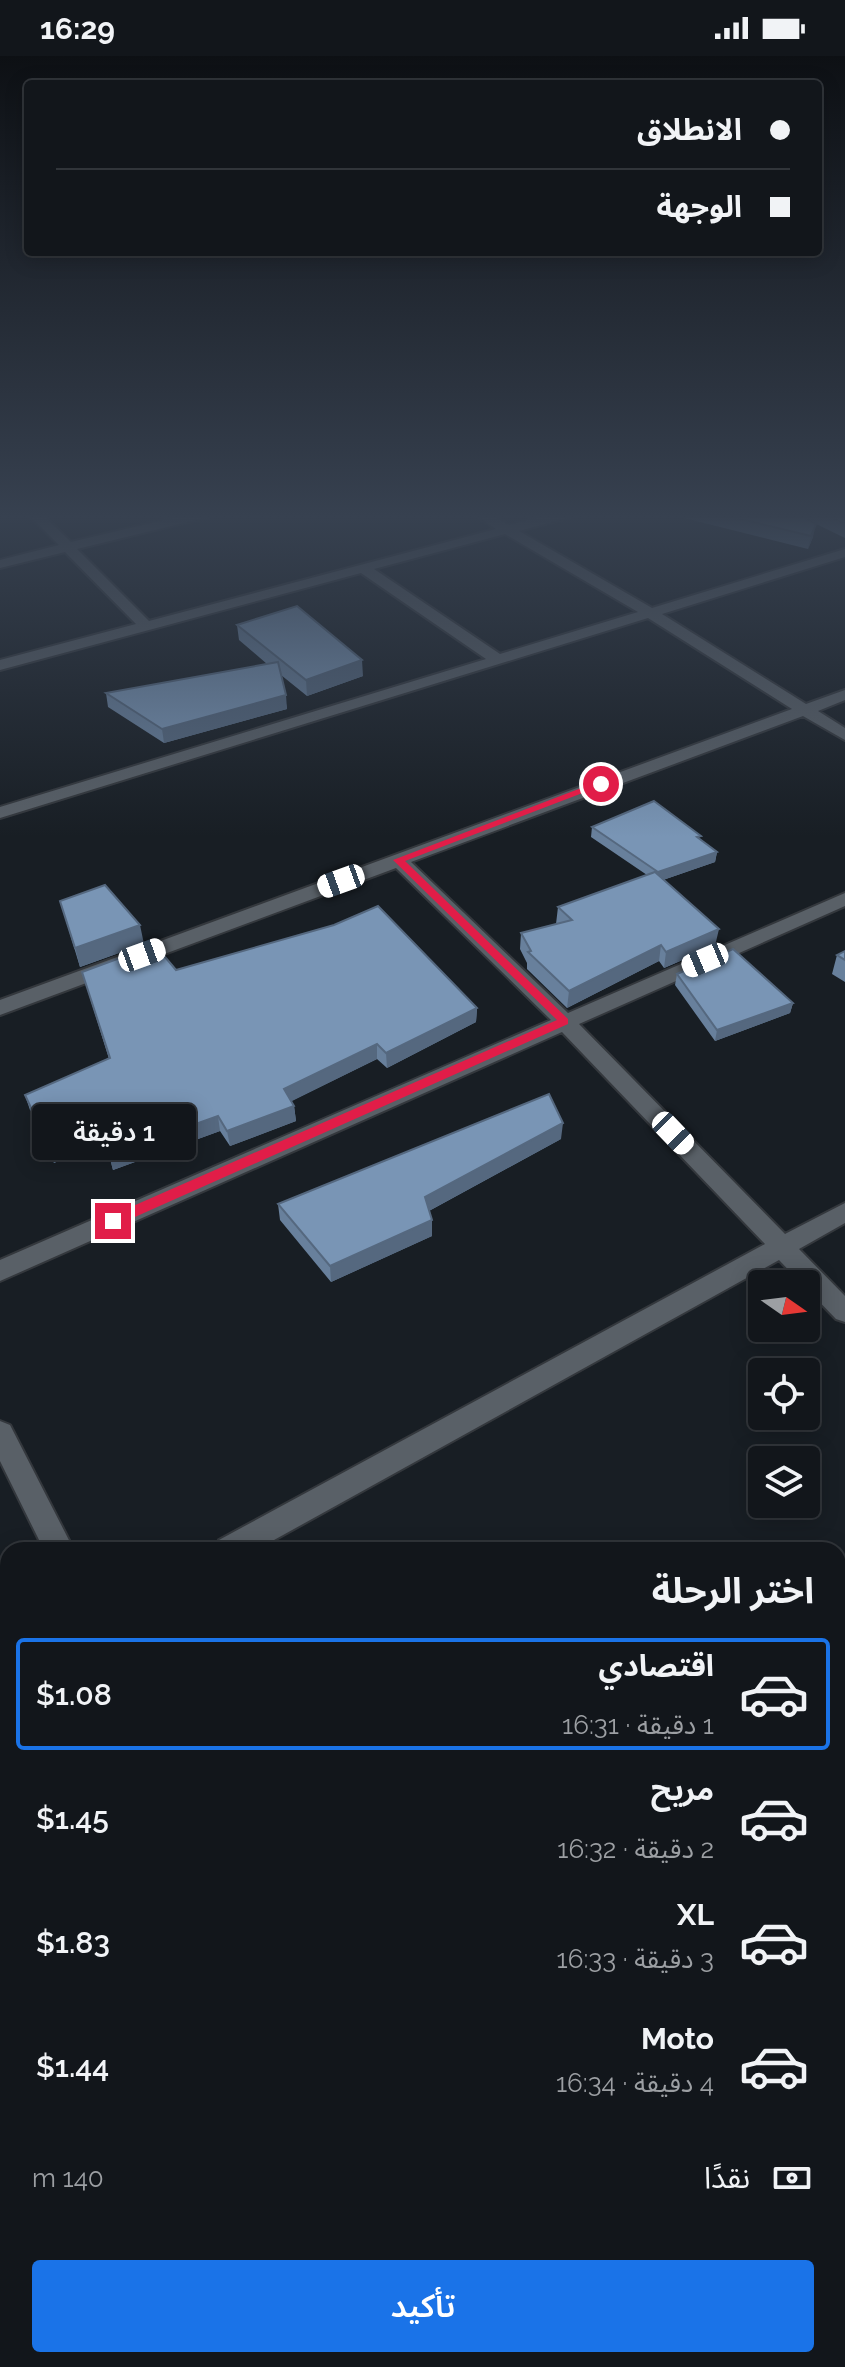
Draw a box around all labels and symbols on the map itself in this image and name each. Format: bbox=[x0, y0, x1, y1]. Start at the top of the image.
route start bbox=[583, 766, 619, 802]
car bbox=[314, 862, 368, 900]
car bbox=[115, 936, 169, 974]
car bbox=[678, 940, 732, 980]
callout: 1 دقيقة bbox=[31, 1105, 195, 1161]
car bbox=[648, 1107, 698, 1159]
route end bbox=[95, 1203, 131, 1239]
north arrow bbox=[748, 1270, 820, 1342]

